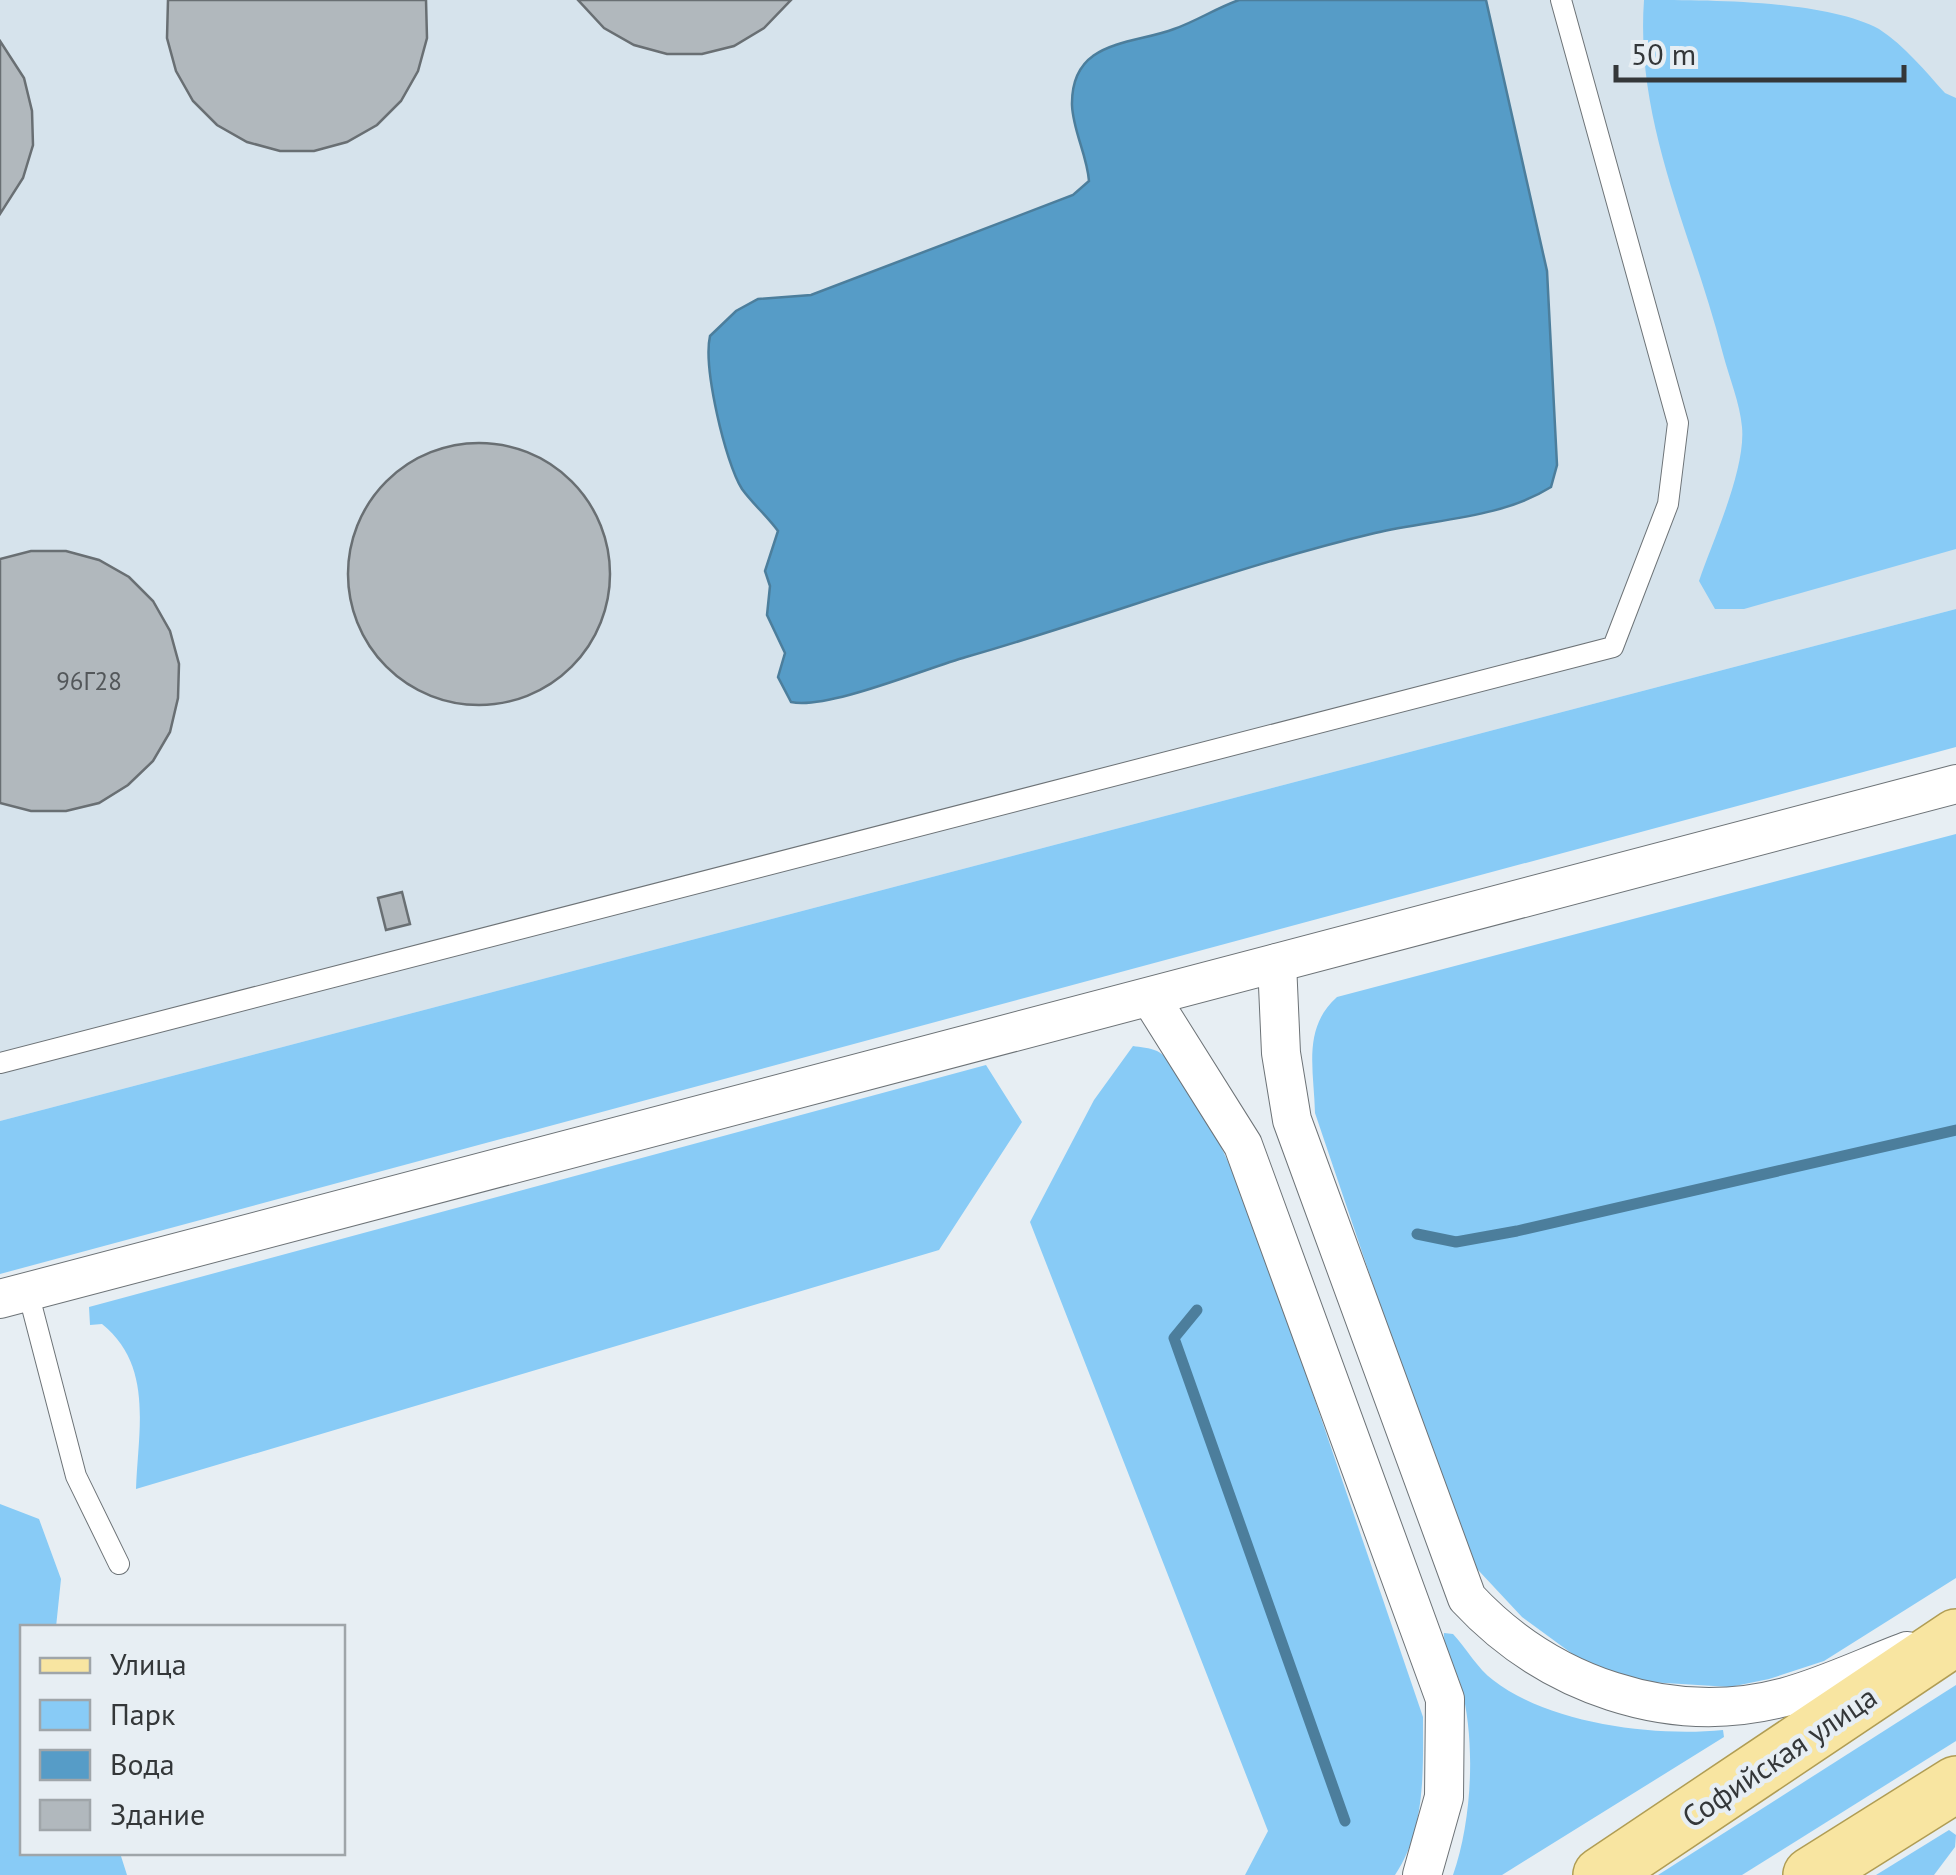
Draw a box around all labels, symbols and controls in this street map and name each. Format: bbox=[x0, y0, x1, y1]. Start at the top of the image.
scale bar bbox=[1616, 20, 1904, 82]
text: 50 m bbox=[1631, 34, 1696, 73]
house number: 96Г28 bbox=[56, 665, 122, 697]
legend bbox=[20, 1625, 345, 1855]
text: Улица bbox=[110, 1644, 187, 1683]
street label: Софийская улица bbox=[1674, 1676, 1884, 1836]
text: Парк bbox=[110, 1694, 176, 1733]
text: Вода bbox=[110, 1744, 175, 1783]
text: Здание bbox=[110, 1794, 205, 1833]

